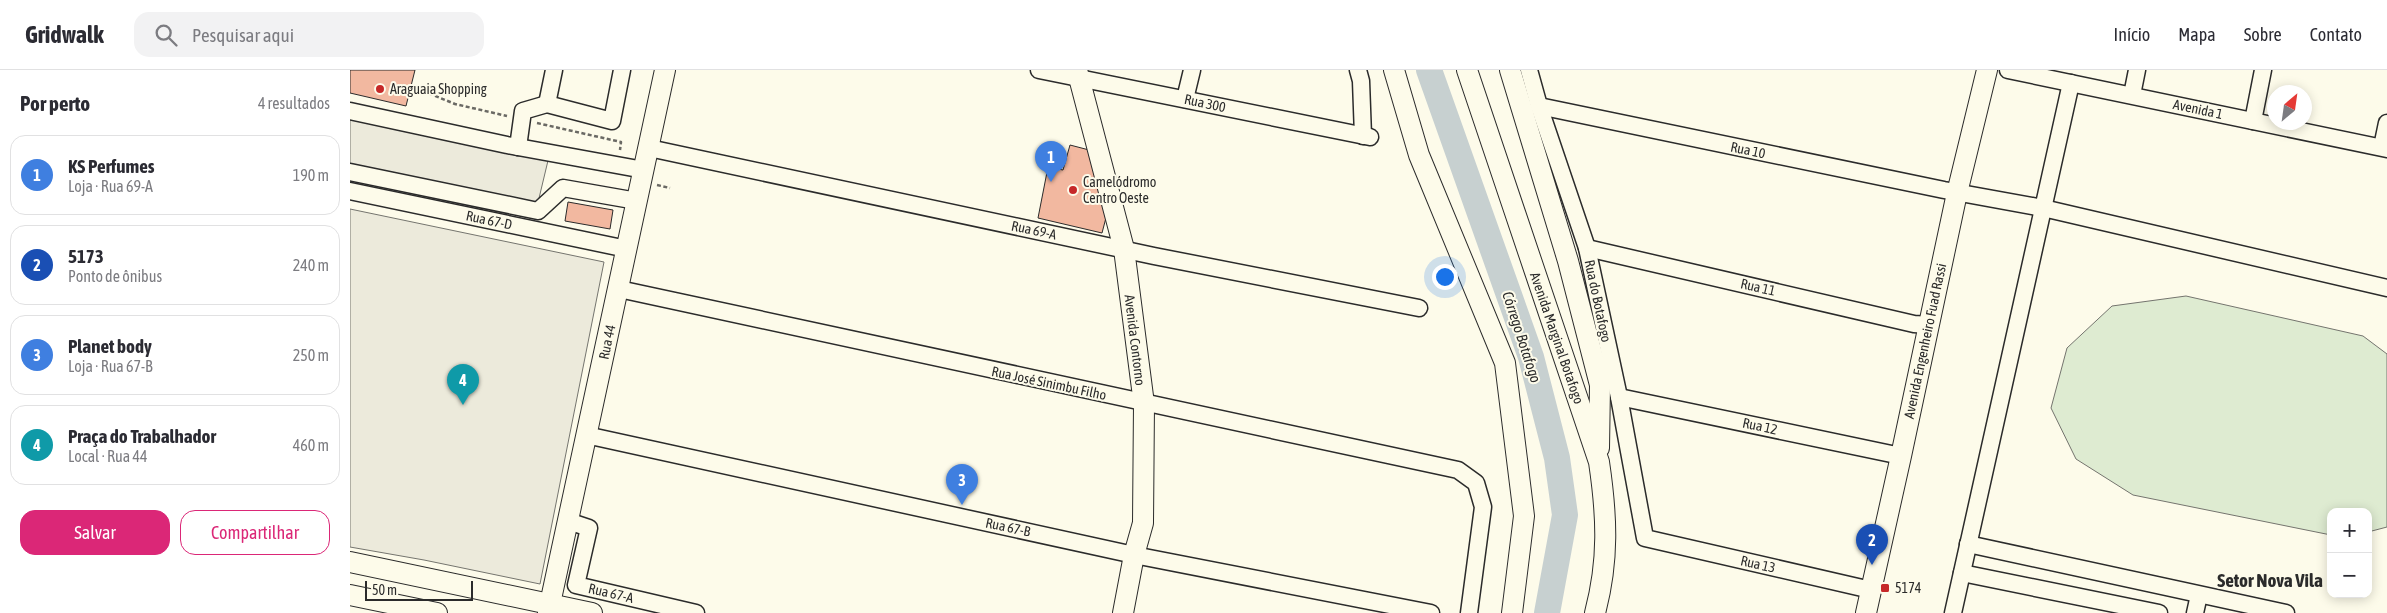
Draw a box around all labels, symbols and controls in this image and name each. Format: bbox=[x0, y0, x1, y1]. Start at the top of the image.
search box bbox=[134, 12, 484, 57]
text: Gridwalk bbox=[25, 21, 104, 48]
icon: search bbox=[152, 21, 180, 49]
text: Pesquisar aqui bbox=[192, 24, 294, 46]
text: Início bbox=[2114, 24, 2150, 45]
text: Mapa bbox=[2178, 24, 2216, 45]
text: Sobre bbox=[2244, 24, 2282, 45]
text: Contato bbox=[2310, 24, 2362, 45]
place label: Araguaia Shopping bbox=[390, 81, 487, 97]
marker: Araguaia Shopping bbox=[374, 83, 386, 95]
north arrow bbox=[2267, 85, 2312, 130]
text: Por perto bbox=[20, 91, 90, 115]
street label: Rua 300 bbox=[1183, 91, 1228, 115]
text: 4 resultados bbox=[258, 94, 330, 112]
street label: Avenida 1 bbox=[2172, 96, 2224, 122]
street label: Rua 10 bbox=[1729, 138, 1767, 162]
pin: 1 bbox=[1035, 141, 1067, 182]
text: KS Perfumes bbox=[68, 155, 155, 177]
text: 1 bbox=[33, 166, 41, 184]
text: 190 m bbox=[293, 166, 329, 184]
place label: Camelódromo Centro Oeste bbox=[1083, 174, 1156, 206]
text: Loja · Rua 69-A bbox=[68, 177, 153, 195]
marker: Camelódromo Centro Oeste bbox=[1067, 184, 1079, 196]
street label: Rua 67-D bbox=[464, 207, 514, 233]
street label: Rua 69-A bbox=[1010, 217, 1058, 243]
text: 5173 bbox=[68, 245, 104, 267]
text: 2 bbox=[33, 256, 41, 274]
text: 240 m bbox=[293, 256, 329, 274]
street label: Rua do Botafogo bbox=[1581, 258, 1615, 344]
street label: Avenida Engenheiro Fuad Rassi bbox=[1901, 262, 1949, 420]
your location bbox=[1432, 264, 1458, 290]
text: Ponto de ônibus bbox=[68, 267, 162, 285]
street label: Avenida Marginal Botafogo bbox=[1527, 270, 1587, 406]
street label: Rua 11 bbox=[1739, 275, 1777, 299]
water label: Córrego Botafogo bbox=[1499, 289, 1545, 385]
street label: Avenida Contorno bbox=[1121, 294, 1149, 386]
street label: Rua 44 bbox=[595, 323, 619, 361]
text: Planet body bbox=[68, 335, 152, 357]
text: 3 bbox=[33, 346, 41, 364]
text: 250 m bbox=[293, 346, 329, 364]
text: Loja · Rua 67-B bbox=[68, 357, 153, 375]
street label: Rua José Sinimbu Filho bbox=[990, 363, 1108, 403]
pin: 4 bbox=[447, 364, 479, 405]
street label: Rua 12 bbox=[1741, 414, 1779, 438]
text: Praça do Trabalhador bbox=[68, 425, 216, 447]
text: 4 bbox=[33, 436, 41, 454]
text: 460 m bbox=[293, 436, 329, 454]
text: Local · Rua 44 bbox=[68, 447, 148, 465]
pin: 3 bbox=[946, 464, 978, 505]
map controls bbox=[2327, 508, 2372, 598]
button: + bbox=[2327, 508, 2372, 553]
button: Salvar bbox=[20, 510, 170, 555]
button: Compartilhar bbox=[180, 510, 330, 555]
street label: Rua 67-B bbox=[984, 514, 1032, 540]
pin: 2 bbox=[1856, 524, 1888, 565]
street label: Rua 13 bbox=[1739, 552, 1777, 576]
button: − bbox=[2327, 553, 2372, 598]
district label: Setor Nova Vila bbox=[2217, 569, 2323, 591]
scale bar bbox=[365, 578, 472, 601]
street label: Rua 67-A bbox=[587, 580, 635, 606]
place label: 5174 bbox=[1895, 580, 1922, 596]
text: 50 m bbox=[372, 582, 397, 598]
marker: 5174 bbox=[1879, 582, 1891, 594]

